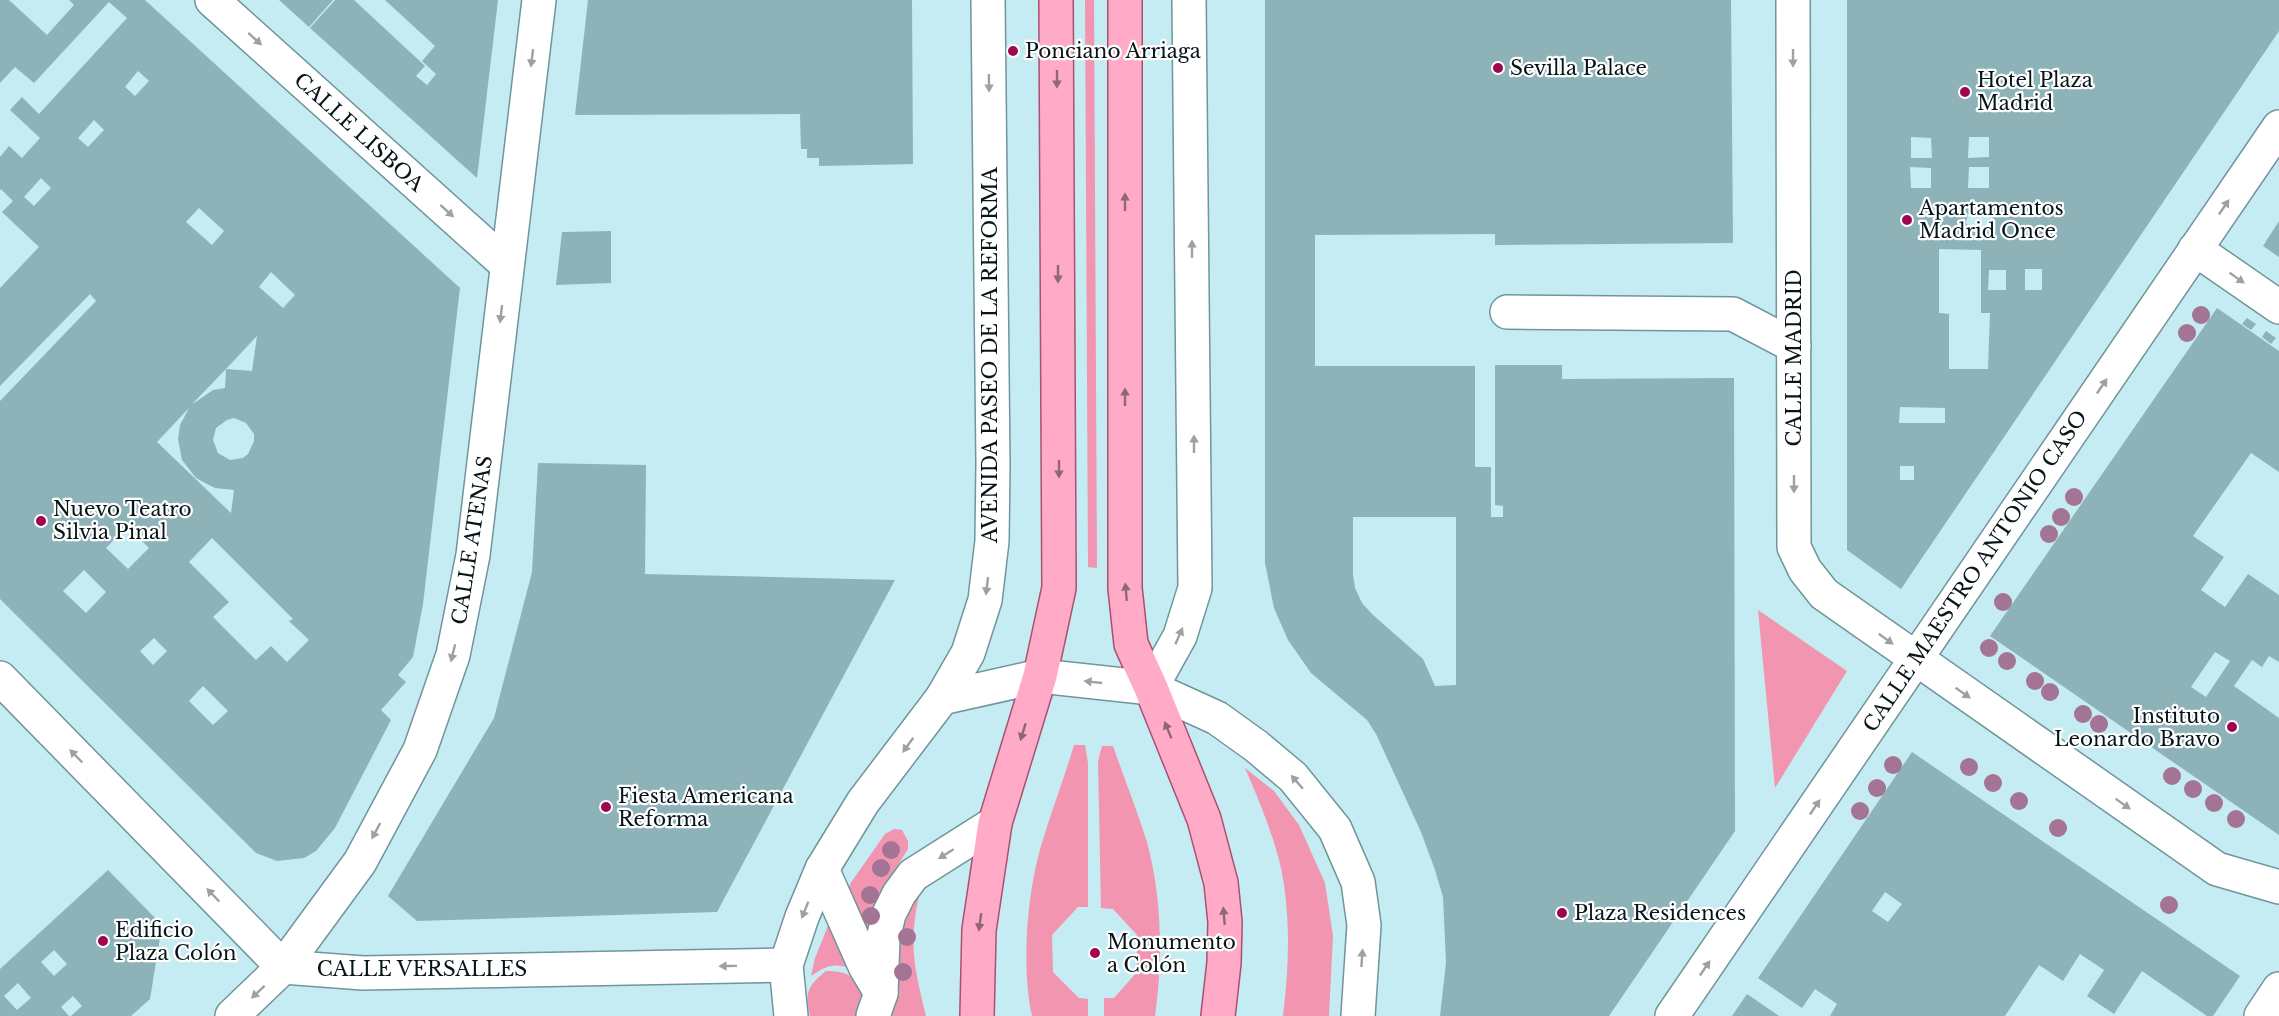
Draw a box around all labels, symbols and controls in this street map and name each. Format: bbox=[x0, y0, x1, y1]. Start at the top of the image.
one-way arrow bbox=[247, 32, 262, 45]
place label: Ponciano Arriaga bbox=[1025, 39, 1202, 63]
marker: Ponciano Arriaga bbox=[1006, 44, 1020, 58]
one-way arrow bbox=[528, 49, 537, 68]
one-way arrow bbox=[1788, 49, 1798, 68]
place label: Sevilla Palace bbox=[1510, 56, 1647, 80]
marker: Sevilla Palace bbox=[1491, 61, 1505, 75]
street label: CALLE LISBOA bbox=[289, 68, 429, 197]
place label: Hotel Plaza Madrid bbox=[1977, 68, 2094, 115]
one-way arrow bbox=[1052, 70, 1062, 89]
one-way arrow bbox=[984, 73, 994, 92]
marker: Hotel Plaza Madrid bbox=[1958, 85, 1972, 99]
street label: AVENIDA PASEO DE LA REFORMA bbox=[978, 166, 1002, 544]
one-way arrow bbox=[1120, 193, 1130, 212]
place label: Apartamentos Madrid Once bbox=[1918, 196, 2064, 243]
one-way arrow bbox=[2218, 200, 2230, 216]
one-way arrow bbox=[440, 204, 455, 218]
marker: Apartamentos Madrid Once bbox=[1900, 213, 1914, 227]
one-way arrow bbox=[1187, 240, 1197, 259]
one-way arrow bbox=[1053, 265, 1063, 284]
street label: CALLE MADRID bbox=[1782, 269, 1806, 447]
one-way arrow bbox=[2229, 272, 2245, 283]
one-way arrow bbox=[497, 305, 506, 324]
one-way arrow bbox=[2096, 378, 2108, 394]
one-way arrow bbox=[1120, 388, 1130, 407]
street label: CALLE MAESTRO ANTONIO CASO bbox=[1858, 406, 2092, 736]
one-way arrow bbox=[1189, 435, 1198, 454]
street label: CALLE ATENAS bbox=[447, 454, 497, 626]
one-way arrow bbox=[1054, 460, 1064, 479]
one-way arrow bbox=[1789, 475, 1799, 494]
place label: Nuevo Teatro Silvia Pinal bbox=[53, 497, 192, 544]
marker: Nuevo Teatro Silvia Pinal bbox=[34, 514, 48, 528]
one-way arrow bbox=[982, 576, 991, 595]
one-way arrow bbox=[1121, 583, 1130, 602]
one-way arrow bbox=[1174, 628, 1183, 645]
one-way arrow bbox=[1879, 632, 1894, 644]
one-way arrow bbox=[448, 643, 458, 662]
one-way arrow bbox=[1083, 677, 1102, 687]
one-way arrow bbox=[1955, 687, 1971, 698]
place label: Instituto Leonardo Bravo bbox=[2054, 704, 2220, 751]
marker: Instituto Leonardo Bravo bbox=[2225, 720, 2239, 734]
one-way arrow bbox=[1163, 721, 1172, 739]
one-way arrow bbox=[1017, 723, 1027, 741]
one-way arrow bbox=[902, 738, 914, 753]
one-way arrow bbox=[70, 750, 84, 764]
one-way arrow bbox=[1290, 774, 1303, 790]
place label: Fiesta Americana Reforma bbox=[618, 784, 794, 831]
one-way arrow bbox=[2115, 798, 2131, 810]
one-way arrow bbox=[1809, 799, 1821, 815]
marker: Fiesta Americana Reforma bbox=[599, 800, 613, 814]
one-way arrow bbox=[371, 823, 381, 840]
one-way arrow bbox=[937, 849, 954, 860]
one-way arrow bbox=[206, 888, 220, 903]
one-way arrow bbox=[800, 901, 810, 919]
place label: Plaza Residences bbox=[1574, 901, 1746, 925]
one-way arrow bbox=[1219, 906, 1229, 925]
marker: Plaza Residences bbox=[1555, 906, 1569, 920]
one-way arrow bbox=[975, 912, 984, 931]
place label: Edificio Plaza Colón bbox=[115, 918, 237, 965]
place label: Monumento a Colón bbox=[1107, 930, 1236, 977]
marker: Edificio Plaza Colón bbox=[96, 934, 110, 948]
marker: Monumento a Colón bbox=[1088, 946, 1102, 960]
one-way arrow bbox=[1357, 948, 1367, 967]
street label: CALLE VERSALLES bbox=[317, 957, 527, 981]
one-way arrow bbox=[1699, 960, 1711, 976]
one-way arrow bbox=[718, 962, 737, 971]
one-way arrow bbox=[251, 984, 265, 998]

